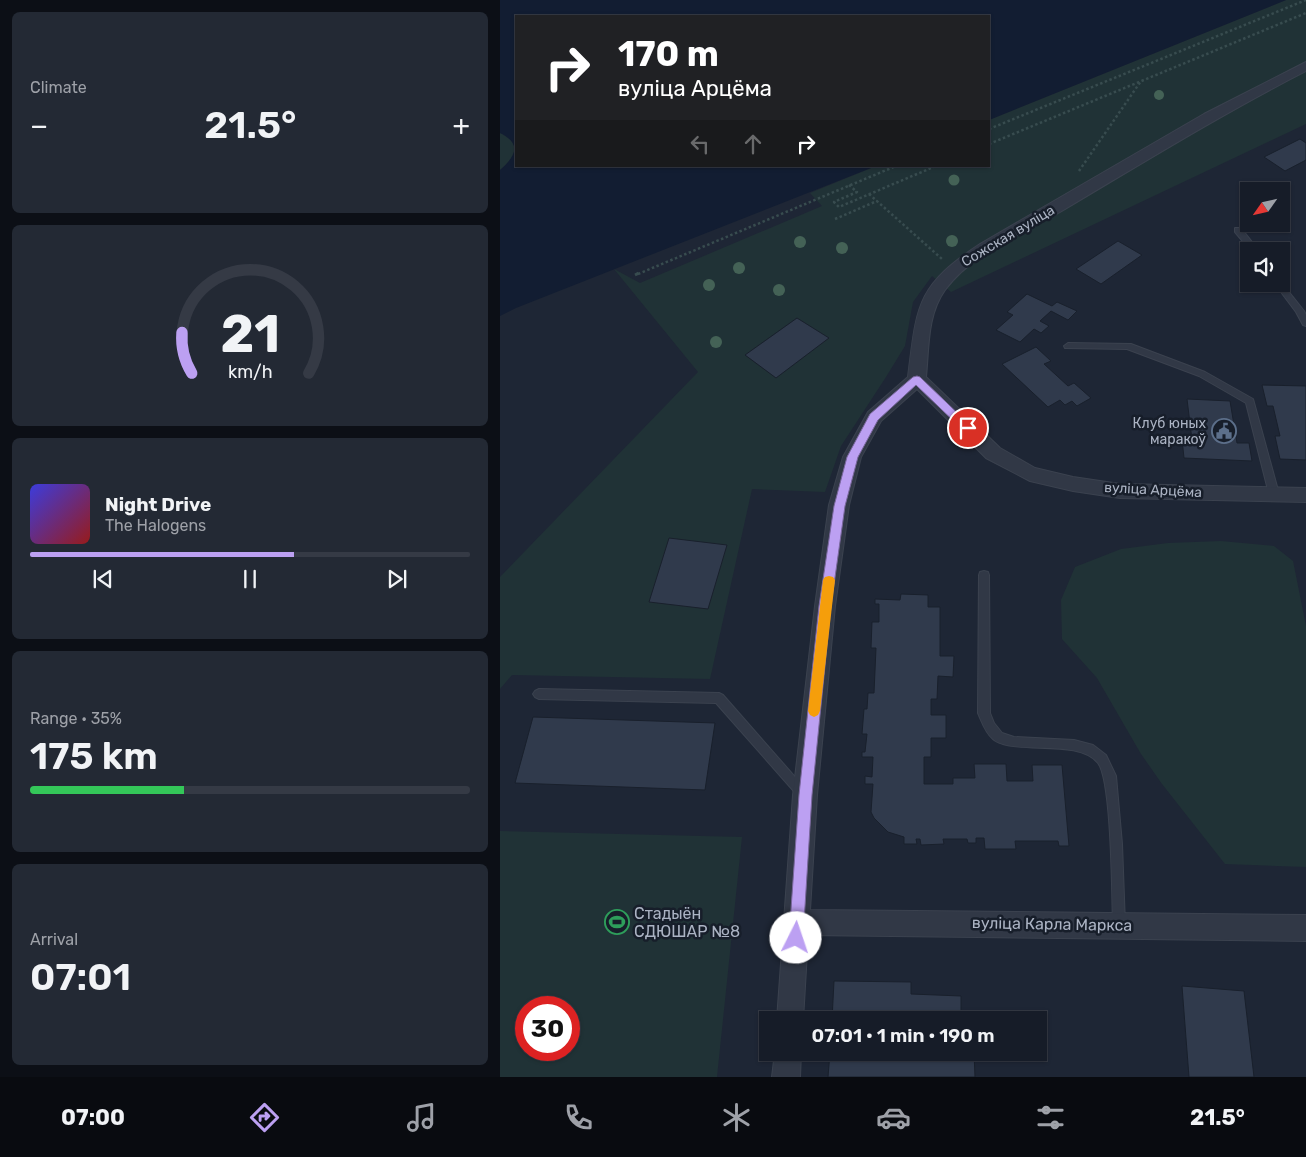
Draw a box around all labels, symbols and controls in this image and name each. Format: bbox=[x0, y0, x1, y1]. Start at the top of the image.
text: 170 m bbox=[618, 33, 719, 75]
icon: right bbox=[535, 35, 600, 100]
text: вуліца Арцёма bbox=[618, 75, 772, 102]
text: Climate bbox=[30, 78, 87, 97]
text: 21.5° bbox=[204, 102, 296, 148]
text: − bbox=[30, 109, 48, 142]
text: + bbox=[453, 109, 470, 142]
icon: left bbox=[686, 130, 714, 158]
icon: ahead bbox=[739, 130, 767, 158]
icon: right bbox=[792, 130, 820, 158]
north arrow bbox=[1240, 182, 1290, 232]
map controls bbox=[1240, 182, 1290, 292]
street label: Сожская вуліца bbox=[958, 202, 1058, 270]
button: sound bbox=[1240, 242, 1290, 292]
text: 21 bbox=[220, 303, 280, 365]
text: km/h bbox=[228, 361, 272, 382]
pin bbox=[947, 407, 989, 449]
icon: arrive bbox=[954, 414, 982, 442]
place label: Клуб юных маракоў bbox=[1133, 415, 1206, 448]
public building icon: Клуб юных маракоў bbox=[1211, 418, 1237, 444]
street label: вуліца Арцёма bbox=[1104, 479, 1202, 501]
text: Night Drive bbox=[105, 493, 211, 516]
text: The Halogens bbox=[105, 516, 206, 535]
icon: previous bbox=[89, 565, 117, 593]
icon: pause bbox=[236, 565, 264, 593]
icon: next bbox=[383, 565, 411, 593]
text: Range · 35% bbox=[30, 709, 122, 728]
text: 175 km bbox=[30, 733, 158, 779]
place label: Стадыён СДЮШАР №8 bbox=[634, 904, 740, 941]
sports icon: Стадыён СДЮШАР №8 bbox=[604, 909, 630, 935]
position arrow bbox=[769, 911, 821, 963]
street label: вуліца Карла Маркса bbox=[972, 913, 1132, 935]
text: Arrival bbox=[30, 930, 78, 949]
text: 07:01 bbox=[30, 954, 131, 1000]
speed limit sign: 30 bbox=[515, 996, 580, 1061]
text: 07:01 · 1 min · 190 m bbox=[812, 1024, 994, 1047]
icon: directions bbox=[247, 1100, 282, 1135]
icon: music bbox=[404, 1100, 439, 1135]
icon: phone bbox=[561, 1100, 596, 1135]
icon: climate bbox=[719, 1100, 754, 1135]
icon: car bbox=[876, 1100, 911, 1135]
icon: filters bbox=[1033, 1100, 1068, 1135]
text: 07:00 bbox=[61, 1104, 125, 1131]
text: 21.5° bbox=[1190, 1104, 1245, 1131]

